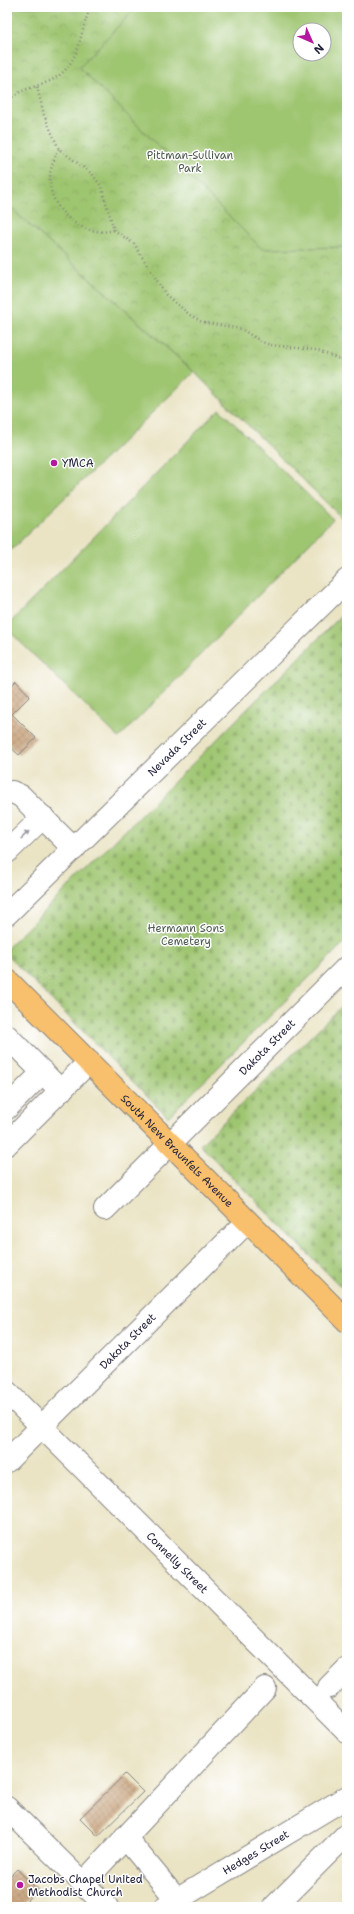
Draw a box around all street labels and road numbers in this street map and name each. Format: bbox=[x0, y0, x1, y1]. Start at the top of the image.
street label: Nevada Street bbox=[145, 715, 210, 780]
street label: Dakota Street bbox=[236, 1016, 299, 1079]
street label: South New Braunfels Avenue bbox=[117, 1091, 236, 1211]
street label: Dakota Street bbox=[96, 1310, 159, 1373]
street label: Connelly Street bbox=[143, 1529, 211, 1597]
street label: Hedges Street bbox=[220, 1827, 292, 1878]

